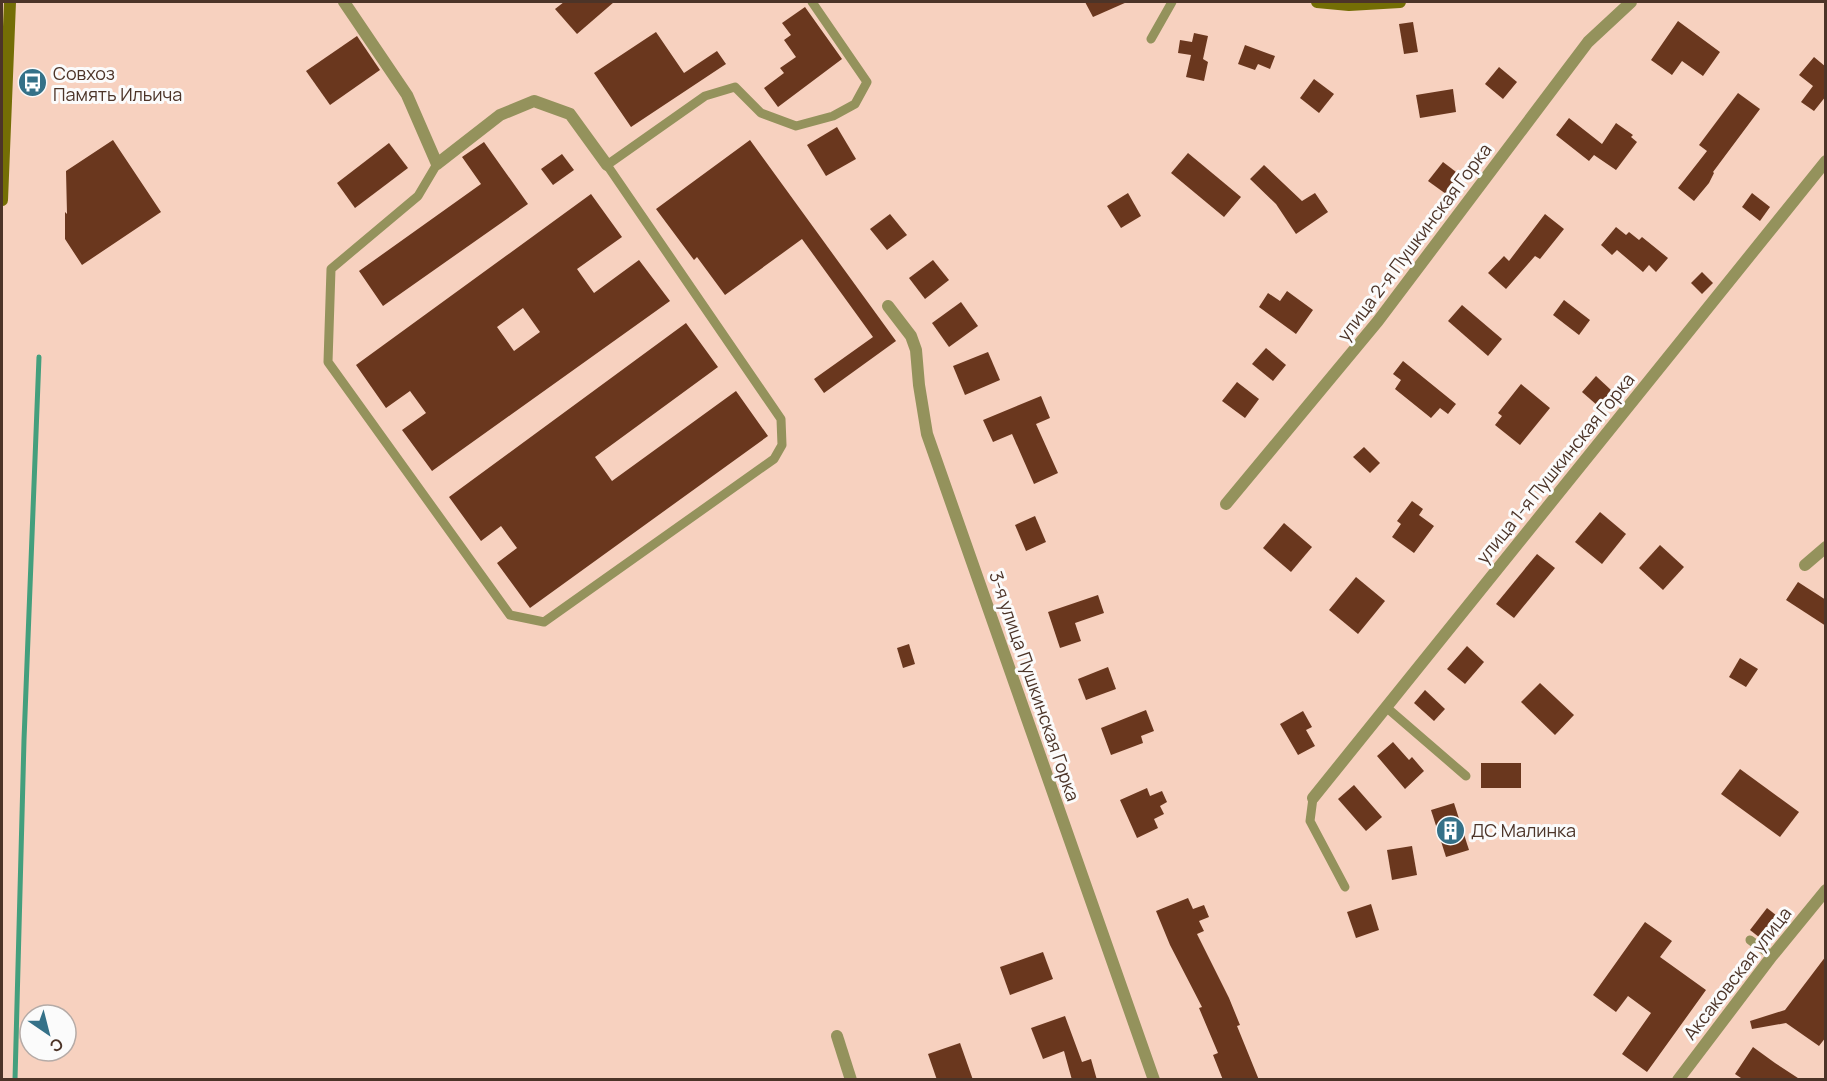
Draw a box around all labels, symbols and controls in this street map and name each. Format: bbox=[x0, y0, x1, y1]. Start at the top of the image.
place label: Совхоз Память Ильича bbox=[53, 61, 182, 106]
bus stop icon: Совхоз Память Ильича bbox=[16, 67, 48, 99]
street label: улица 2-я Пушкинская Горка bbox=[1332, 138, 1496, 346]
street label: улица 1-я Пушкинская Горка bbox=[1471, 368, 1639, 568]
street label: 3-я улица Пушкинская Горка bbox=[984, 568, 1086, 804]
building icon: ДС Малинка bbox=[1434, 814, 1466, 846]
place label: ДС Малинка bbox=[1471, 818, 1576, 842]
street label: Аксаковская улица bbox=[1678, 902, 1796, 1044]
north arrow bbox=[18, 1003, 78, 1063]
text: С bbox=[45, 1033, 68, 1058]

